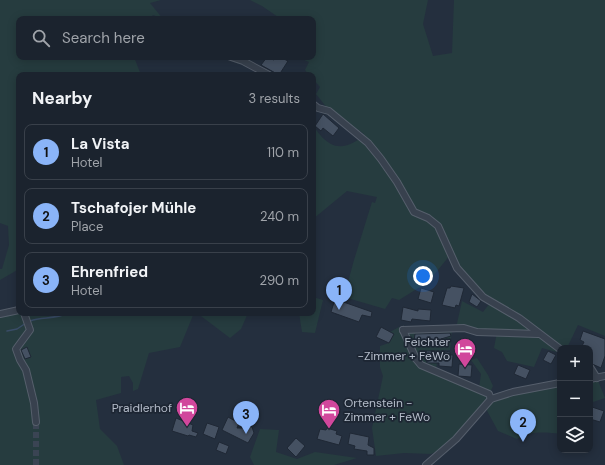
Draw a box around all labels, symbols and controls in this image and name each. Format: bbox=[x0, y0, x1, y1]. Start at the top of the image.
search box bbox=[16, 16, 316, 60]
icon: search bbox=[30, 27, 52, 49]
text: Search here bbox=[62, 28, 145, 48]
text: Nearby bbox=[32, 87, 92, 109]
text: 3 results bbox=[248, 90, 300, 107]
text: La Vista bbox=[71, 134, 129, 154]
text: 1 bbox=[44, 144, 48, 161]
text: 110 m bbox=[267, 144, 299, 161]
text: Hotel bbox=[71, 154, 103, 171]
text: Tschafojer Mühle bbox=[71, 198, 196, 218]
text: 2 bbox=[42, 208, 50, 225]
text: 240 m bbox=[260, 208, 299, 225]
text: Place bbox=[71, 218, 103, 235]
text: Ehrenfried bbox=[71, 262, 148, 282]
your location bbox=[413, 266, 433, 286]
text: 3 bbox=[42, 272, 50, 289]
text: 290 m bbox=[260, 272, 299, 289]
pin: 1 bbox=[326, 277, 352, 310]
text: Hotel bbox=[71, 282, 103, 299]
place label: Feichter -Zimmer + FeWo bbox=[357, 334, 451, 364]
hotel icon: Feichter -Zimmer + FeWo bbox=[452, 336, 478, 369]
map controls bbox=[557, 345, 593, 453]
button: + bbox=[557, 345, 593, 381]
button: − bbox=[557, 381, 593, 417]
hotel icon: Praidlerhof bbox=[174, 395, 200, 428]
place label: Ortenstein - Zimmer + FeWo bbox=[344, 395, 430, 425]
hotel icon: Ortenstein - Zimmer + FeWo bbox=[316, 397, 342, 430]
place label: Praidlerhof bbox=[112, 400, 172, 416]
pin: 3 bbox=[233, 401, 259, 434]
pin: 2 bbox=[510, 409, 536, 442]
button: layers bbox=[557, 417, 593, 453]

